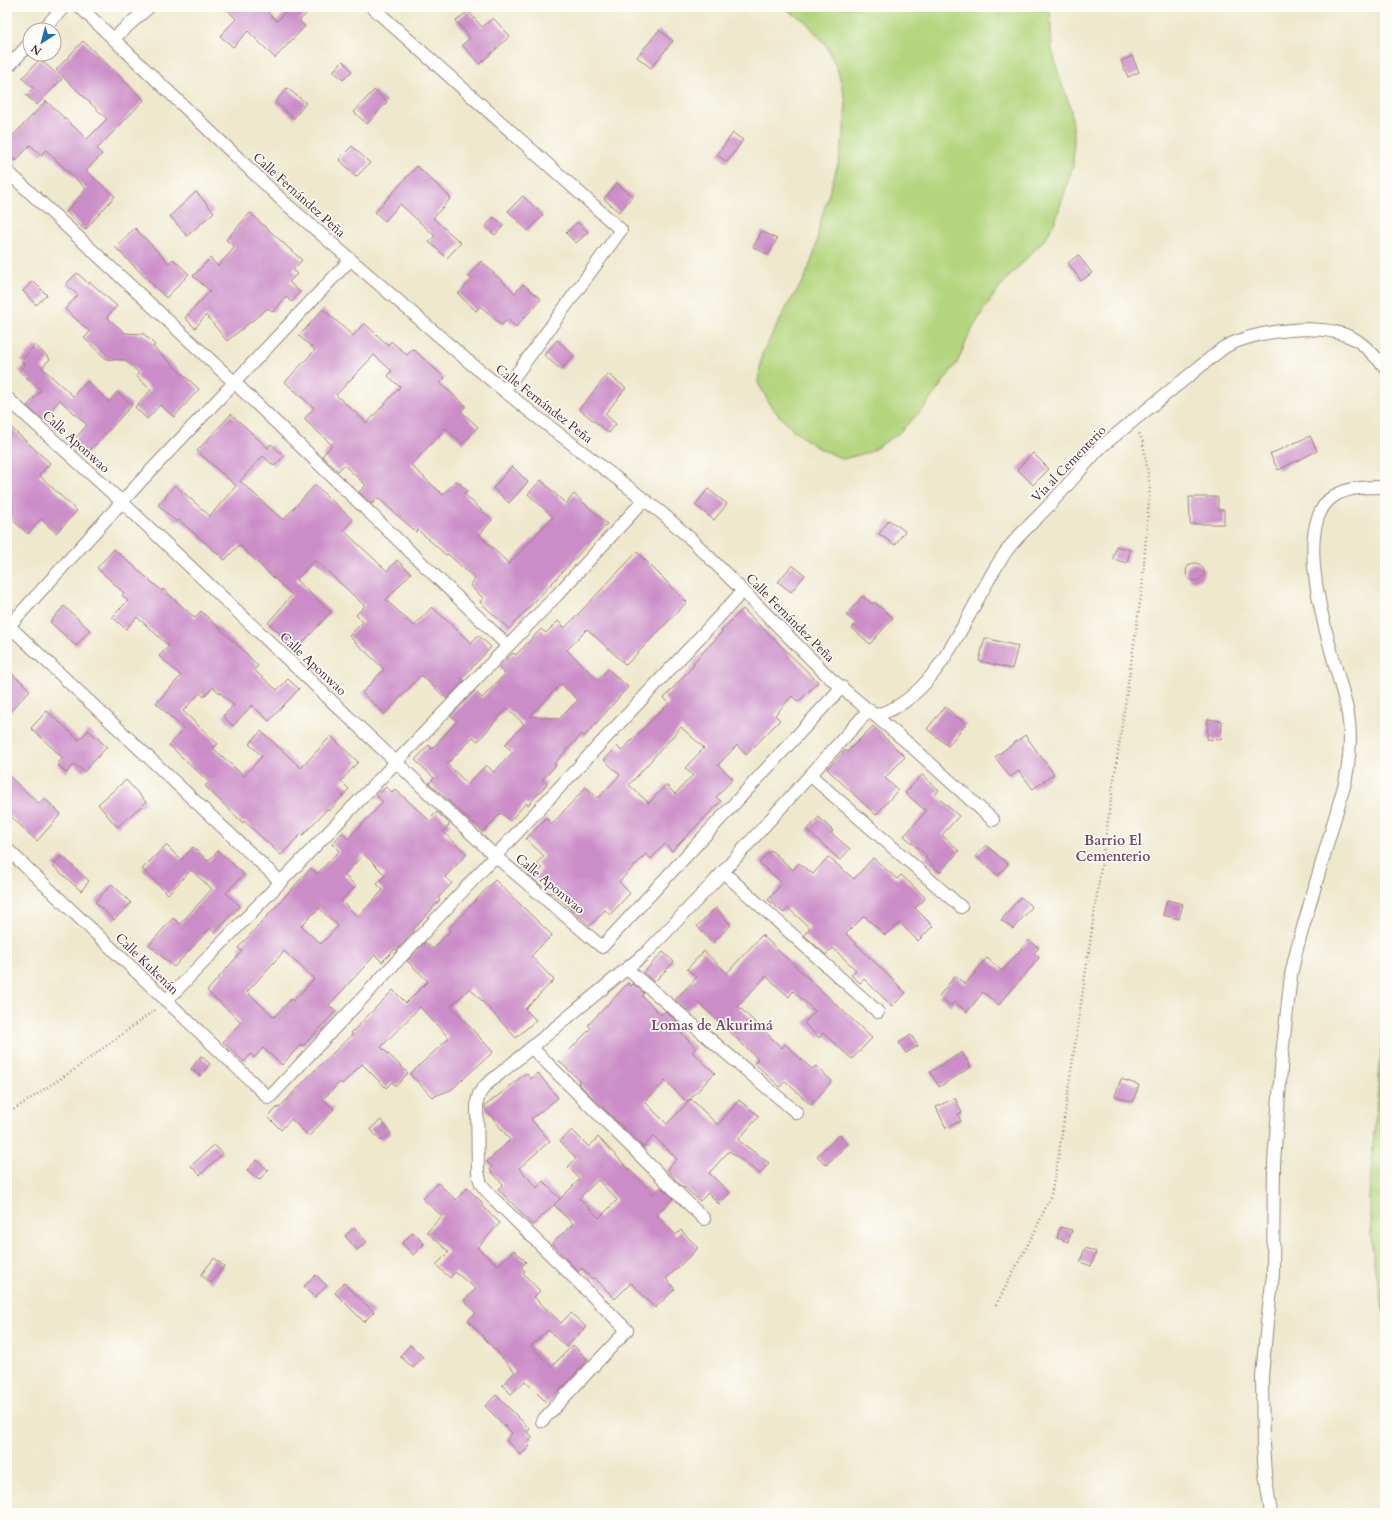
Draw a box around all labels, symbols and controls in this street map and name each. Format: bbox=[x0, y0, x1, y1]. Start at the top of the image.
north arrow bbox=[22, 22, 62, 62]
text: N bbox=[28, 41, 45, 59]
street label: Calle Fernández Peña bbox=[249, 149, 349, 242]
street label: Calle Fernández Peña bbox=[492, 360, 597, 448]
street label: Calle Aponwao bbox=[38, 407, 114, 477]
street label: Vía al Cementerio bbox=[1028, 422, 1110, 506]
street label: Calle Fernández Peña bbox=[742, 570, 839, 667]
street label: Calle Aponwao bbox=[276, 628, 350, 700]
district label: Barrio El Cementerio bbox=[1076, 831, 1150, 866]
street label: Calle Aponwao bbox=[512, 850, 588, 918]
street label: Calle Kukenán bbox=[111, 929, 183, 999]
district label: Lomas de Akurimá bbox=[651, 1016, 773, 1035]

